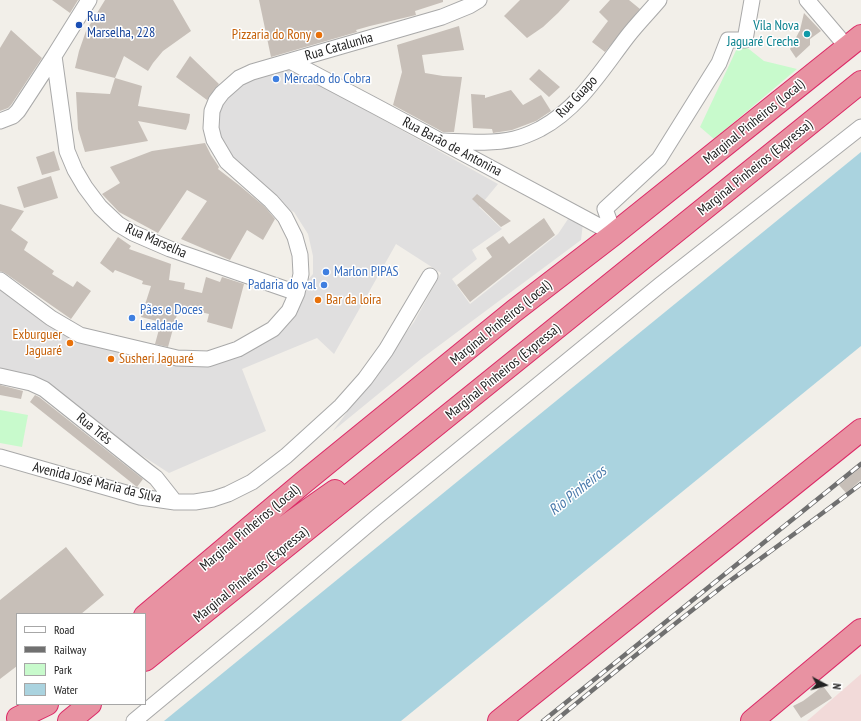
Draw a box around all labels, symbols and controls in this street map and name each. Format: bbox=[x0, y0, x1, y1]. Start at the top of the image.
place label: Rua Marselha, 228 bbox=[87, 9, 155, 42]
place label: Vila Nova Jaguaré Creche bbox=[727, 18, 799, 50]
marker: Rua Marselha, 228 bbox=[74, 20, 84, 30]
place label: Pizzaria do Rony bbox=[232, 27, 311, 43]
street label: Rua Catalunha bbox=[303, 29, 375, 65]
marker: Vila Nova Jaguaré Creche bbox=[802, 29, 812, 39]
marker: Pizzaria do Rony bbox=[314, 30, 324, 40]
place label: Mercado do Cobra bbox=[284, 71, 371, 87]
street label: Rua Guapo bbox=[553, 72, 601, 122]
marker: Mercado do Cobra bbox=[271, 74, 281, 84]
street label: Marginal Pinheiros (Local) bbox=[700, 76, 808, 168]
street label: Rua Barão de Antonina bbox=[399, 114, 505, 180]
street label: Marginal Pinheiros (Expressa) bbox=[694, 117, 816, 219]
street label: Rua Marselha bbox=[123, 220, 189, 262]
place label: Marlon PIPAS bbox=[334, 264, 399, 280]
marker: Marlon PIPAS bbox=[321, 267, 331, 277]
place label: Padaria do val bbox=[248, 277, 316, 293]
street label: Marginal Pinheiros (Local) bbox=[447, 277, 555, 369]
marker: Padaria do val bbox=[319, 280, 329, 290]
place label: Bar da loira bbox=[326, 292, 381, 308]
marker: Bar da loira bbox=[313, 295, 323, 305]
place label: Pães e Doces Lealdade bbox=[140, 302, 203, 334]
marker: Pães e Doces Lealdade bbox=[127, 313, 137, 323]
street label: Marginal Pinheiros (Expressa) bbox=[442, 321, 564, 423]
place label: Exburguer Jaguaré bbox=[12, 327, 62, 360]
marker: Exburguer Jaguaré bbox=[65, 338, 75, 348]
place label: Susheri Jaguaré bbox=[119, 351, 194, 367]
marker: Susheri Jaguaré bbox=[106, 354, 116, 364]
street label: Rua Três bbox=[73, 410, 115, 448]
street label: Avenida José Maria da Silva bbox=[31, 459, 163, 507]
water label: Rio Pinheiros bbox=[546, 462, 610, 520]
street label: Marginal Pinheiros (Local) bbox=[197, 481, 303, 575]
street label: Marginal Pinheiros (Expressa) bbox=[190, 524, 312, 626]
legend bbox=[16, 613, 146, 705]
text: Road bbox=[54, 622, 74, 637]
text: Railway bbox=[54, 642, 86, 657]
text: Park bbox=[54, 662, 72, 677]
north arrow bbox=[805, 665, 845, 705]
text: Water bbox=[54, 682, 78, 697]
text: N bbox=[830, 683, 844, 690]

